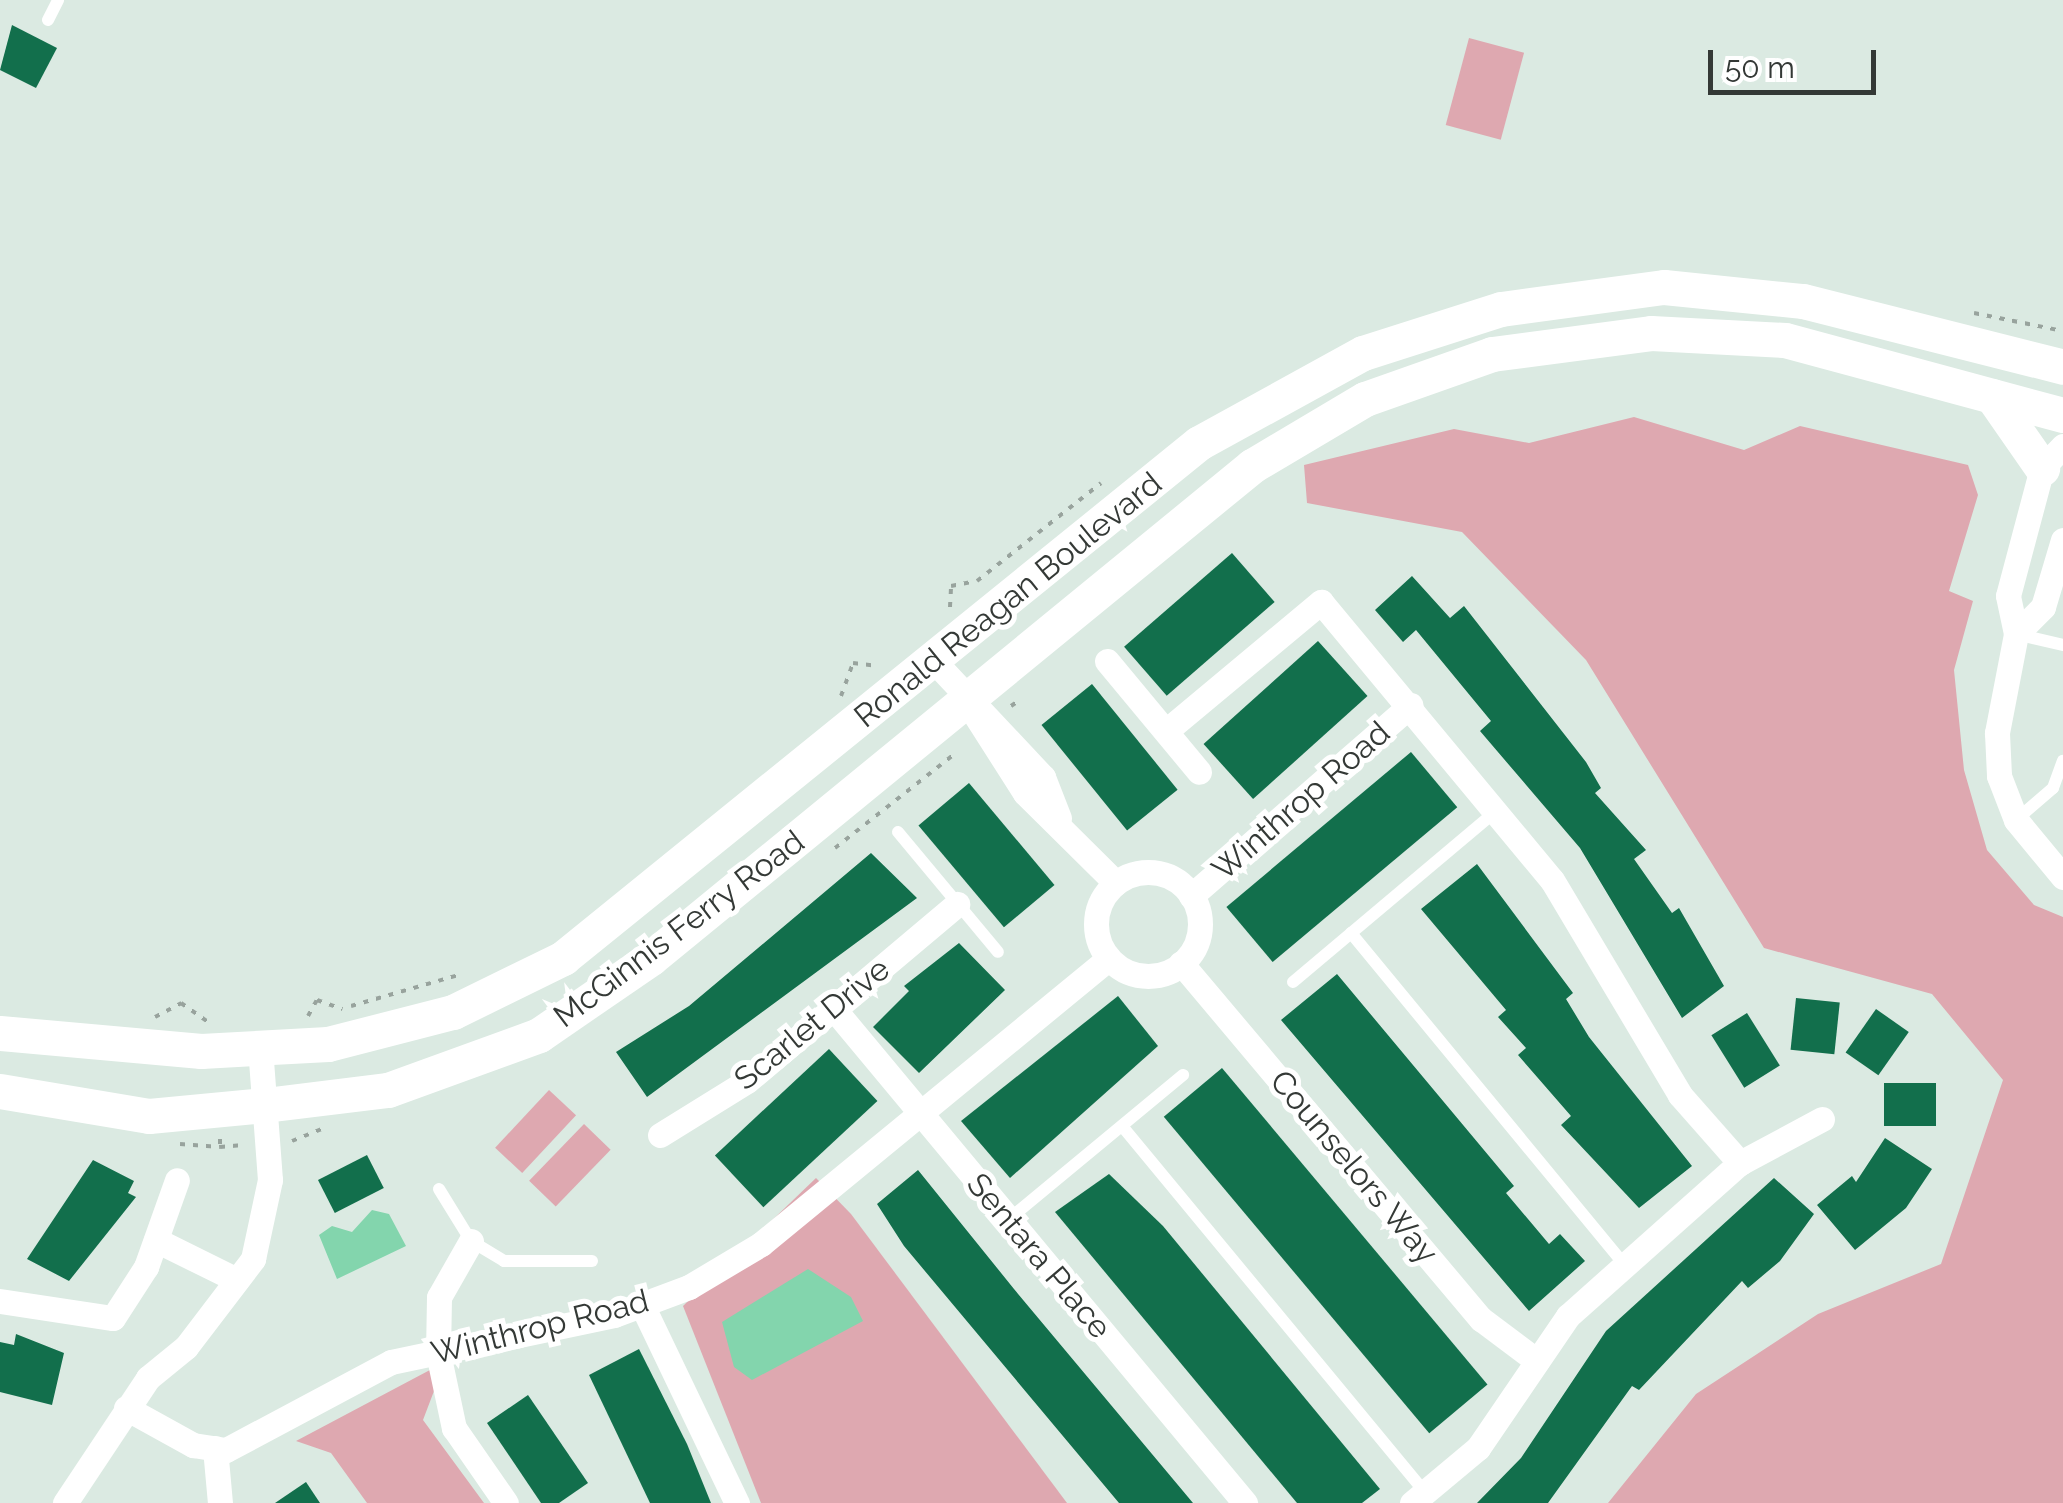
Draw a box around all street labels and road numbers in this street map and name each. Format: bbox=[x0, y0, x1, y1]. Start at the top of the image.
street label: Ronald Reagan Boulevard bbox=[847, 464, 1169, 736]
street label: Winthrop Road bbox=[1204, 713, 1398, 889]
street label: McGinnis Ferry Road bbox=[546, 822, 812, 1036]
street label: Scarlet Drive bbox=[727, 950, 897, 1098]
street label: Counselors Way bbox=[1262, 1062, 1446, 1272]
street label: Sentara Place bbox=[959, 1166, 1119, 1346]
street label: Winthrop Road bbox=[427, 1281, 653, 1373]

